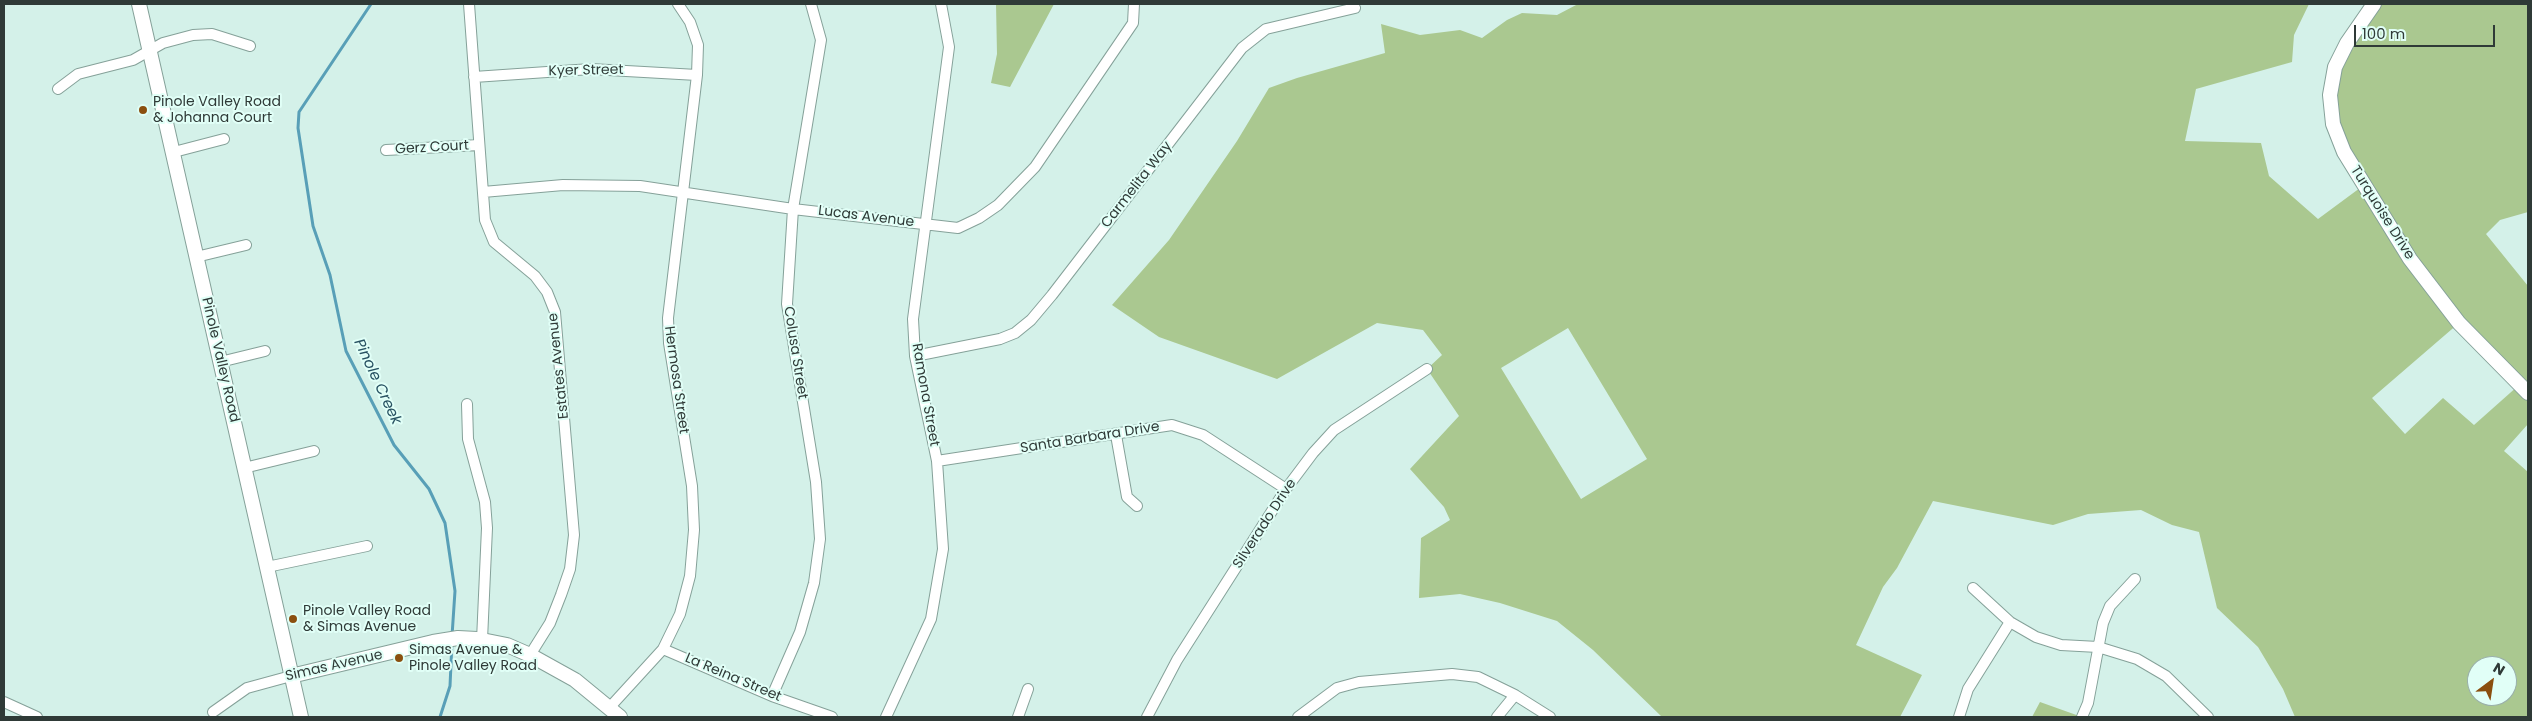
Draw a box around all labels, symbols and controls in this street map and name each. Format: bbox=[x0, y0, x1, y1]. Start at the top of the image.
scale bar bbox=[2357, 15, 2498, 47]
text: 100 m bbox=[2362, 23, 2405, 44]
street label: Kyer Street bbox=[548, 62, 624, 80]
place label: Pinole Valley Road & Johanna Court bbox=[153, 94, 281, 126]
marker: Pinole Valley Road & Johanna Court bbox=[137, 104, 149, 116]
street label: Gerz Court bbox=[395, 138, 469, 158]
street label: Carmelita Way bbox=[1098, 139, 1176, 231]
street label: Turquoise Drive bbox=[2346, 163, 2418, 263]
street label: Lucas Avenue bbox=[817, 203, 915, 231]
street label: Pinole Valley Road bbox=[197, 296, 243, 424]
street label: Colusa Street bbox=[779, 305, 811, 401]
street label: Estates Avenue bbox=[545, 312, 573, 420]
street label: Hermosa Street bbox=[660, 325, 692, 435]
water label: Pinole Creek bbox=[349, 336, 405, 428]
street label: Ramona Street bbox=[908, 342, 942, 448]
street label: Santa Barbara Drive bbox=[1019, 419, 1161, 457]
street label: Silverado Drive bbox=[1230, 476, 1300, 572]
place label: Pinole Valley Road & Simas Avenue bbox=[303, 603, 431, 636]
marker: Pinole Valley Road & Simas Avenue bbox=[287, 613, 299, 625]
place label: Simas Avenue & Pinole Valley Road bbox=[409, 642, 537, 674]
street label: Simas Avenue bbox=[284, 647, 384, 685]
street label: La Reina Street bbox=[682, 650, 784, 706]
marker: Simas Avenue & Pinole Valley Road bbox=[393, 652, 405, 664]
north arrow bbox=[2467, 656, 2517, 706]
text: N bbox=[2490, 658, 2509, 680]

